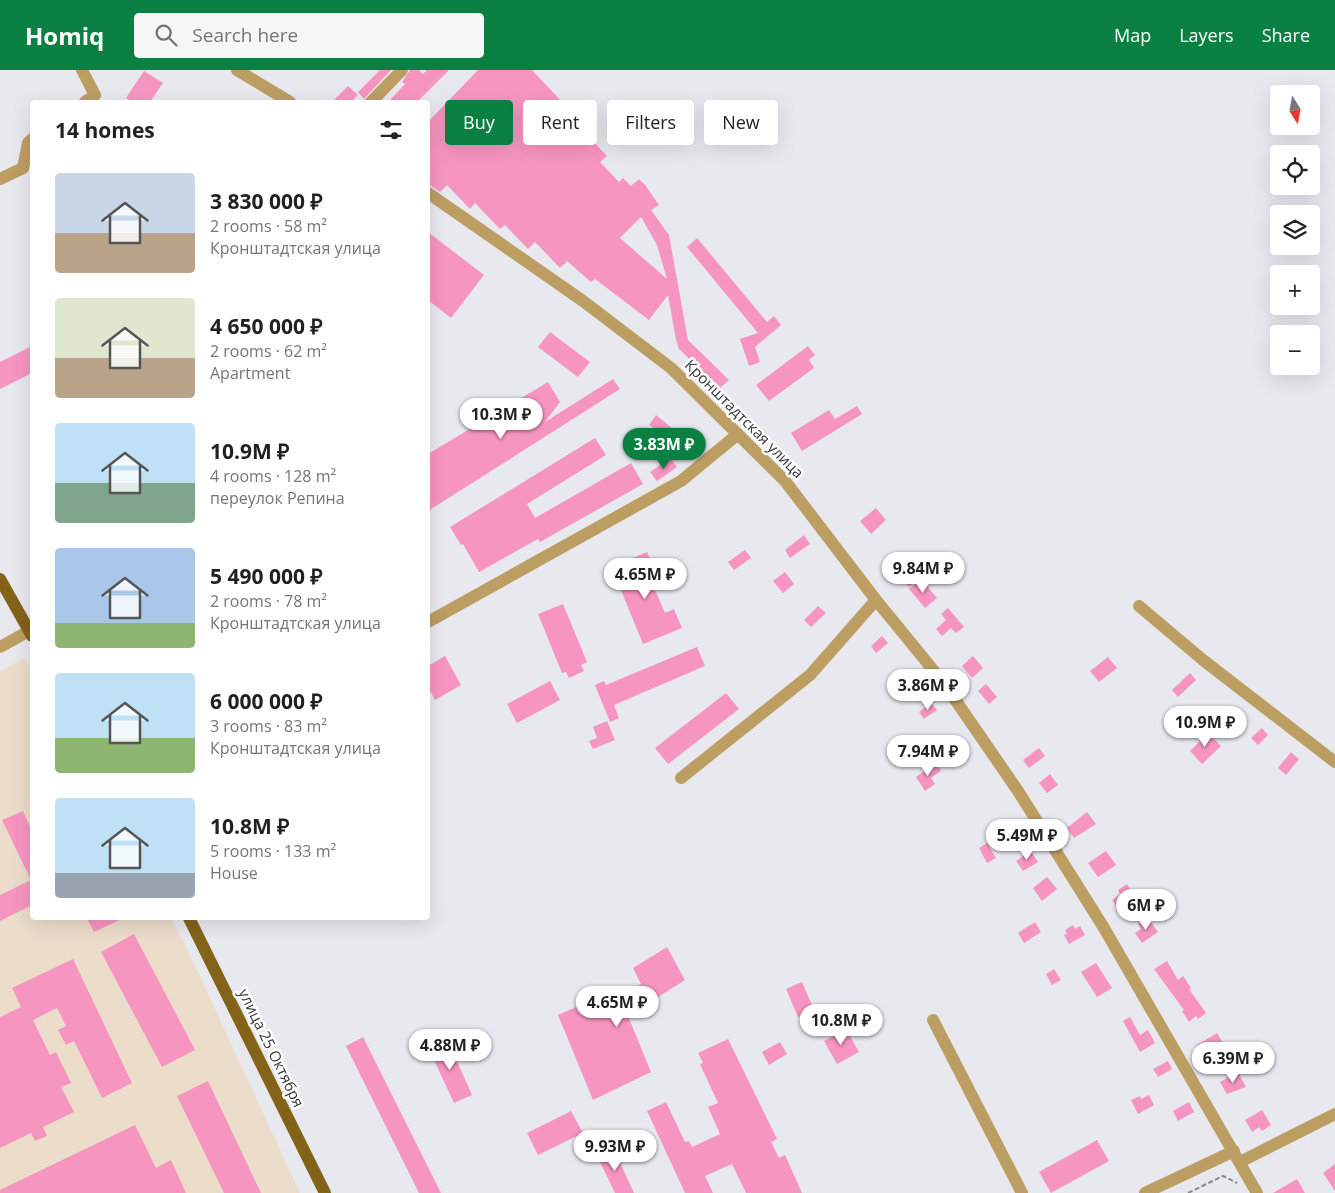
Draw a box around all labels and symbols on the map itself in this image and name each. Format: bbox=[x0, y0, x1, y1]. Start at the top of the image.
north arrow bbox=[1270, 85, 1320, 135]
street label: Кронштадтская улица bbox=[681, 355, 808, 482]
pin: 10.3M ₽ bbox=[455, 398, 547, 440]
pin: 3.83M ₽ bbox=[618, 428, 710, 470]
pin: 9.84M ₽ bbox=[877, 552, 969, 594]
pin: 4.65M ₽ bbox=[599, 558, 691, 600]
pin: 3.86M ₽ bbox=[882, 668, 974, 711]
pin: 10.9M ₽ bbox=[1159, 706, 1251, 748]
pin: 7.94M ₽ bbox=[882, 734, 974, 777]
pin: 5.49M ₽ bbox=[981, 818, 1073, 861]
pin: 6M ₽ bbox=[1116, 888, 1176, 931]
street label: улица 25 Октября bbox=[235, 985, 309, 1110]
pin: 4.65M ₽ bbox=[571, 986, 663, 1028]
pin: 10.8M ₽ bbox=[795, 1004, 887, 1046]
pin: 4.88M ₽ bbox=[404, 1028, 496, 1071]
pin: 6.39M ₽ bbox=[1187, 1042, 1279, 1084]
pin: 9.93M ₽ bbox=[569, 1130, 661, 1172]

